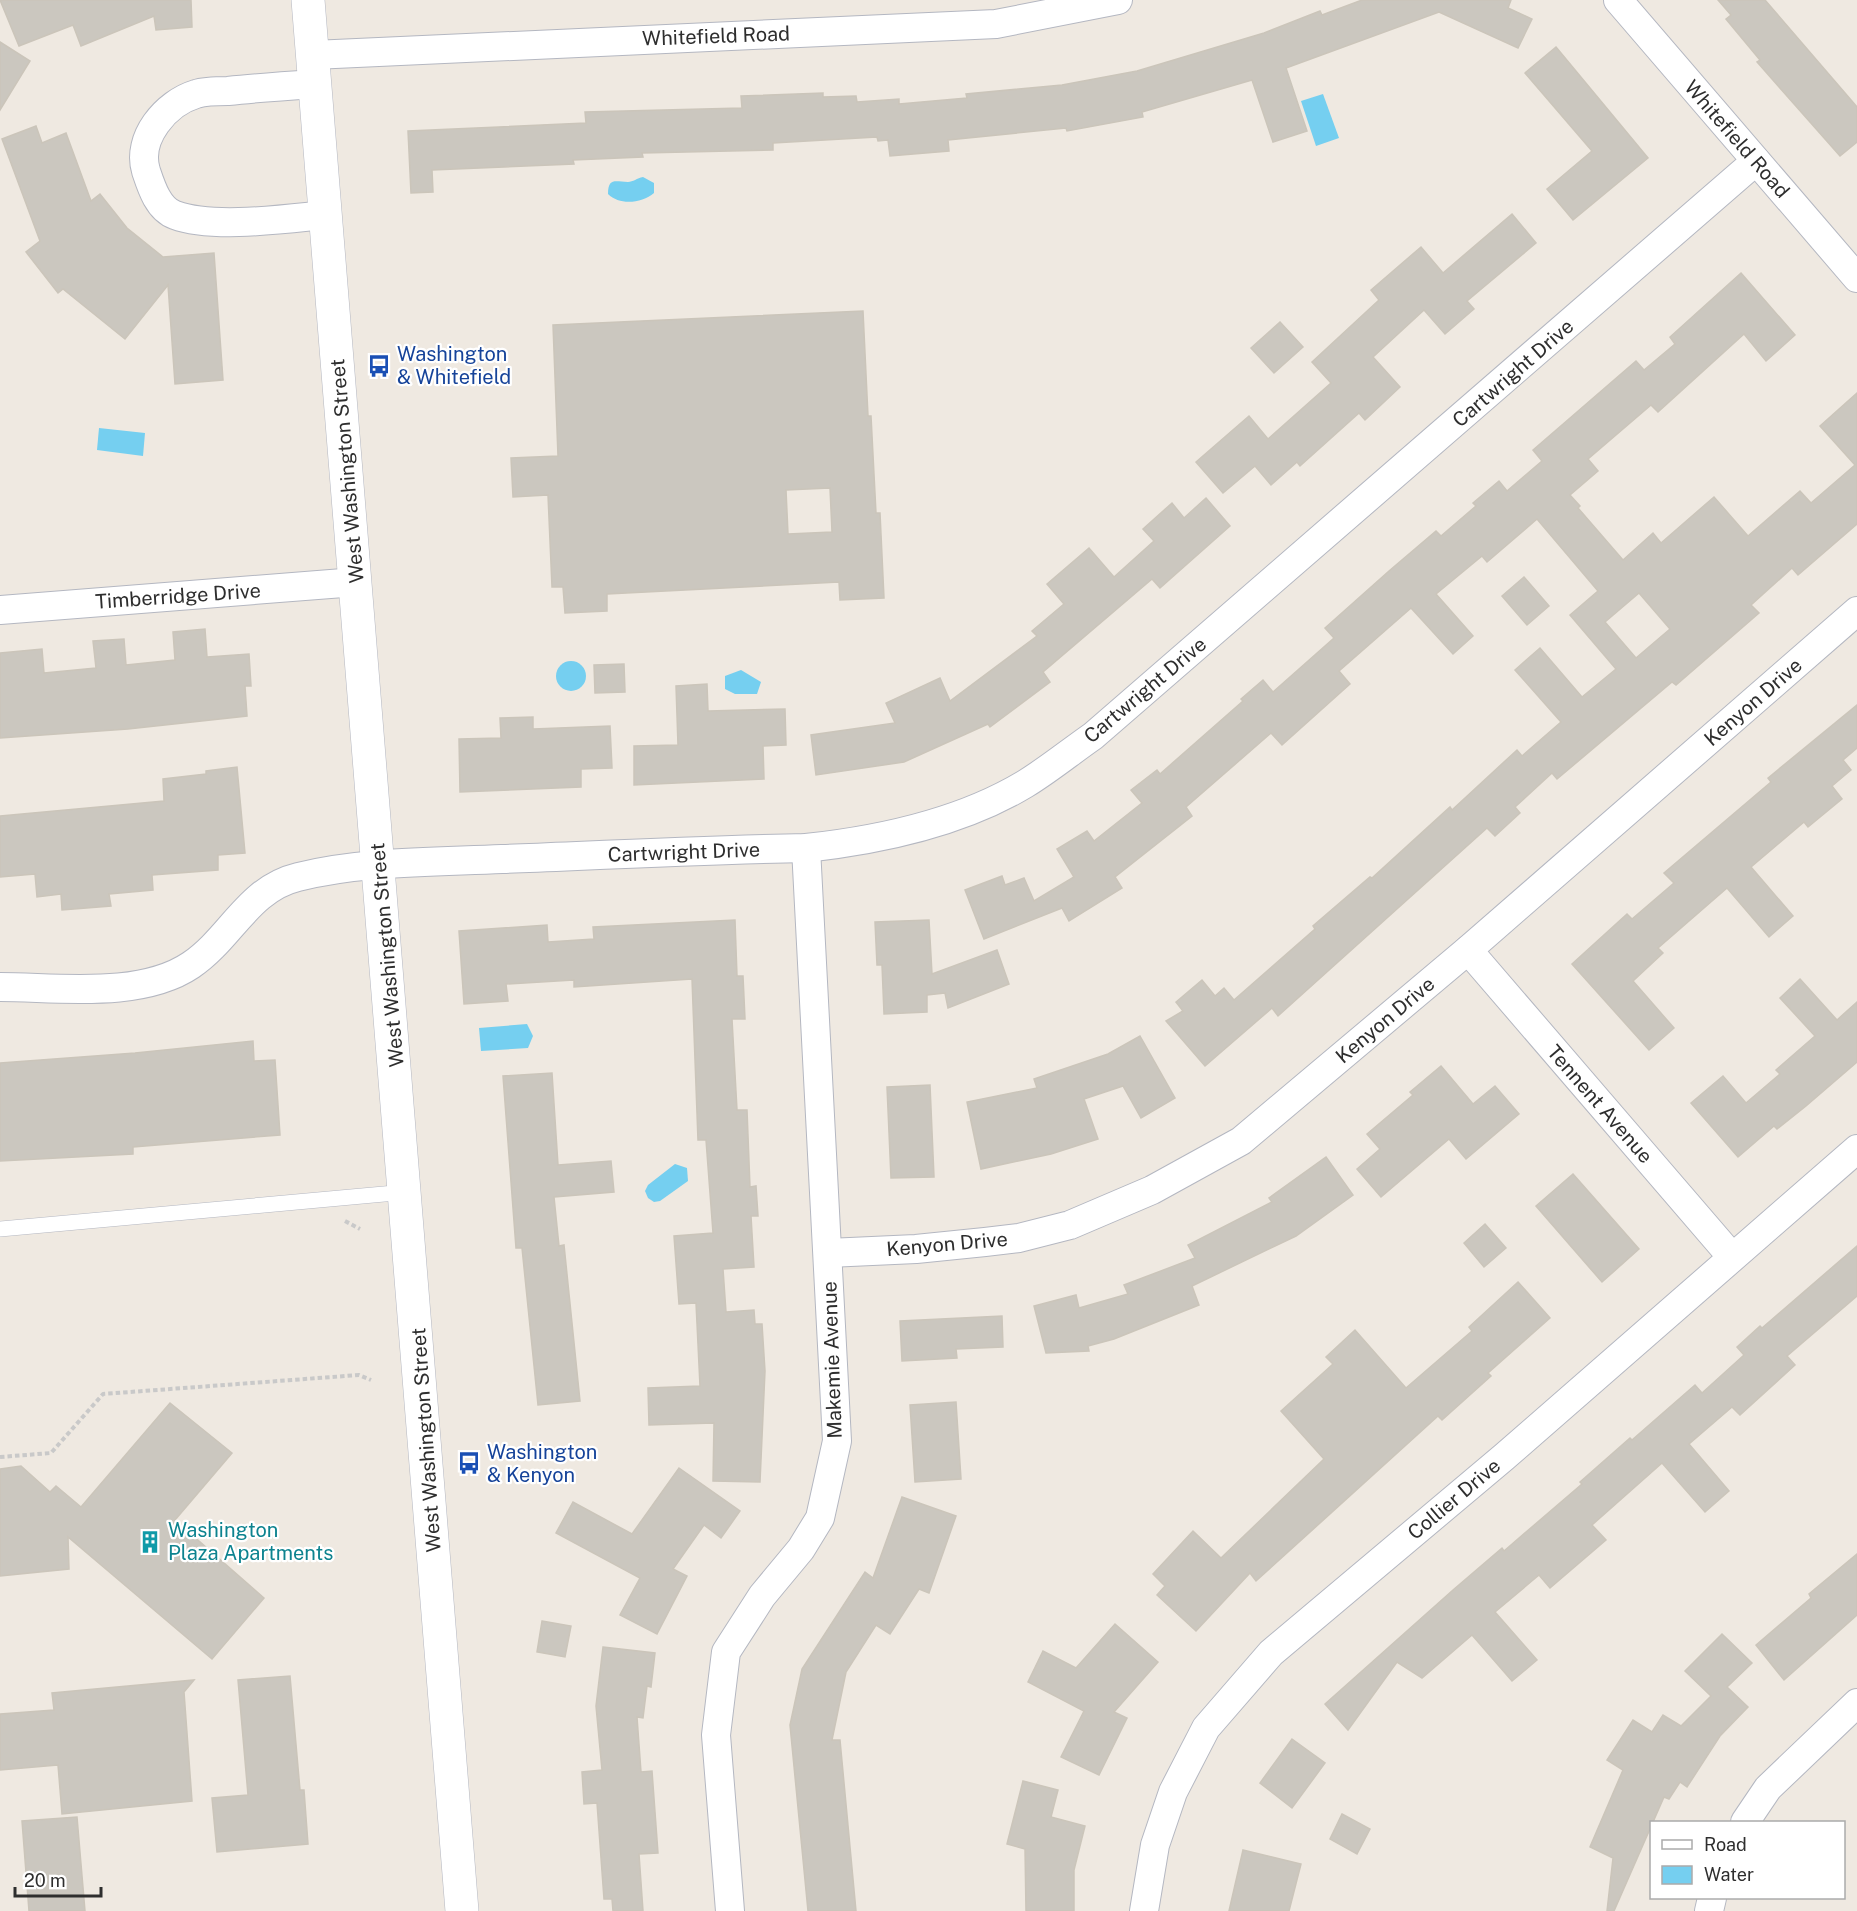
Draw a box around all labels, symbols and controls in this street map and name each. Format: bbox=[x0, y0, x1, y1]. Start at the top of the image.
street label: Whitefield Road bbox=[642, 21, 790, 51]
street label: Whitefield Road bbox=[1679, 75, 1795, 203]
street label: Cartwright Drive bbox=[1448, 314, 1578, 432]
place label: Washington & Whitefield bbox=[397, 342, 511, 389]
bus stop icon: Washington & Whitefield bbox=[366, 353, 392, 379]
street label: West Washington Street bbox=[325, 358, 369, 584]
street label: Timberridge Drive bbox=[94, 578, 262, 614]
street label: Cartwright Drive bbox=[1079, 632, 1211, 748]
street label: Kenyon Drive bbox=[1699, 653, 1807, 751]
street label: Cartwright Drive bbox=[607, 837, 761, 867]
street label: West Washington Street bbox=[365, 842, 409, 1068]
street label: Kenyon Drive bbox=[1331, 972, 1439, 1068]
street label: Tennent Avenue bbox=[1542, 1040, 1658, 1168]
street label: Kenyon Drive bbox=[885, 1227, 1009, 1261]
street label: Makemie Avenue bbox=[817, 1281, 847, 1439]
street label: West Washington Street bbox=[406, 1327, 446, 1553]
place label: Washington & Kenyon bbox=[487, 1440, 597, 1487]
bus stop icon: Washington & Kenyon bbox=[456, 1450, 482, 1476]
street label: Collier Drive bbox=[1403, 1453, 1505, 1545]
place label: Washington Plaza Apartments bbox=[168, 1518, 333, 1565]
building icon: Washington Plaza Apartments bbox=[137, 1529, 163, 1555]
legend bbox=[1650, 1821, 1845, 1899]
text: Road bbox=[1704, 1834, 1747, 1855]
scale bar bbox=[15, 1860, 100, 1898]
text: Water bbox=[1704, 1864, 1754, 1885]
text: 20 m bbox=[24, 1870, 66, 1891]

